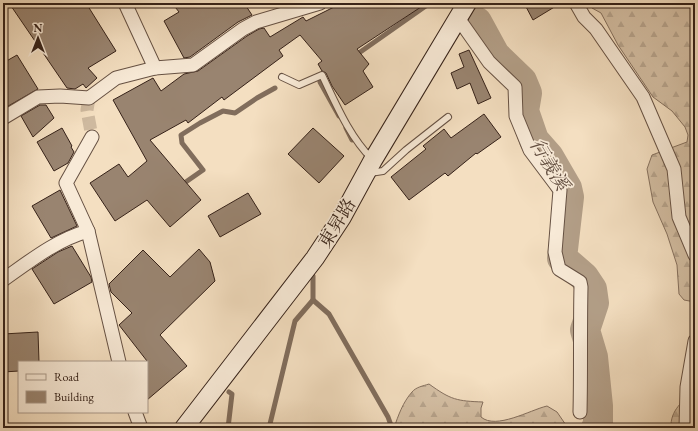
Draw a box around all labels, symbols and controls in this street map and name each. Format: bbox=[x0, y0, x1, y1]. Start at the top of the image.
north arrow bbox=[18, 18, 58, 58]
text: N bbox=[34, 21, 43, 35]
water label: 行義溪 bbox=[524, 133, 576, 197]
street label: 東昇路 bbox=[313, 194, 360, 252]
legend bbox=[18, 361, 148, 413]
text: Road bbox=[54, 369, 80, 385]
text: Building bbox=[54, 389, 95, 405]

